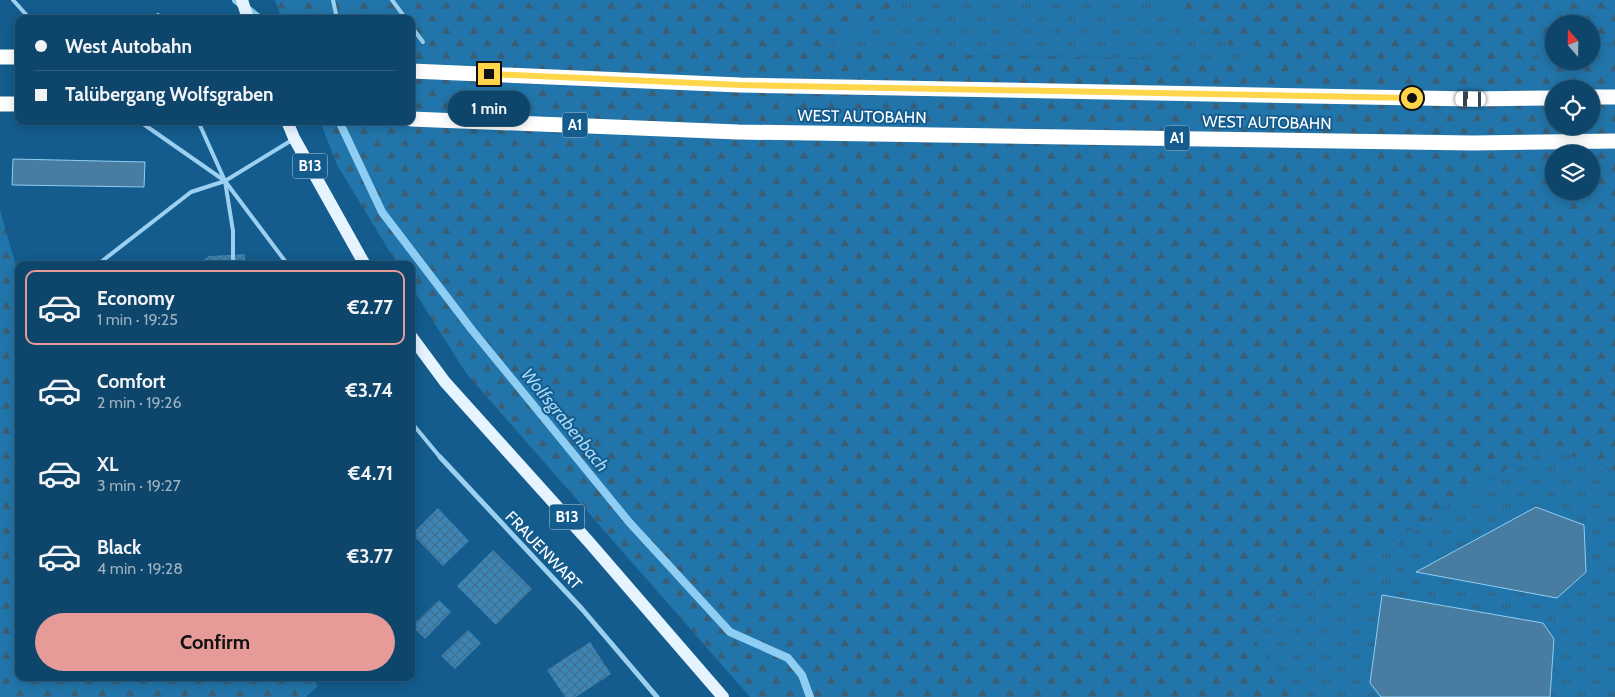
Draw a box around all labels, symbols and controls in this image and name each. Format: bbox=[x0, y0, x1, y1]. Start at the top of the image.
north arrow bbox=[1545, 15, 1600, 70]
map controls bbox=[1545, 15, 1600, 200]
text: West Autobahn bbox=[65, 35, 192, 58]
route end bbox=[478, 63, 500, 85]
button: locate bbox=[1545, 80, 1600, 135]
text: Talübergang Wolfsgraben bbox=[65, 83, 274, 106]
route start bbox=[1401, 87, 1423, 109]
car bbox=[1455, 91, 1486, 107]
callout: 1 min bbox=[448, 92, 530, 126]
text: 1 min bbox=[471, 99, 507, 118]
street label: WEST AUTOBAHN bbox=[797, 106, 927, 127]
road number: A1 bbox=[562, 112, 588, 138]
street label: WEST AUTOBAHN bbox=[1202, 112, 1332, 133]
road number: A1 bbox=[1164, 126, 1190, 150]
button: layers bbox=[1545, 145, 1600, 200]
road number: B13 bbox=[292, 154, 328, 178]
icon: car bbox=[37, 285, 82, 330]
text: Economy bbox=[97, 287, 175, 310]
text: €2.77 bbox=[347, 296, 393, 319]
text: 1 min · 19:25 bbox=[97, 310, 178, 329]
water label: Wolfsgrabenbach bbox=[516, 364, 614, 476]
icon: car bbox=[37, 368, 82, 413]
text: Comfort bbox=[97, 370, 166, 393]
text: €3.74 bbox=[345, 379, 393, 402]
text: 2 min · 19:26 bbox=[97, 393, 181, 412]
icon: car bbox=[37, 451, 82, 496]
text: XL bbox=[97, 453, 118, 476]
text: €4.71 bbox=[348, 462, 393, 485]
text: 3 min · 19:27 bbox=[97, 476, 181, 495]
road number: B13 bbox=[550, 504, 584, 530]
street label: FRAUENWART bbox=[501, 507, 586, 594]
icon: car bbox=[37, 534, 82, 579]
text: Black bbox=[97, 536, 141, 559]
text: €3.77 bbox=[347, 545, 393, 568]
text: 4 min · 19:28 bbox=[97, 559, 183, 578]
button: Confirm bbox=[35, 613, 395, 671]

